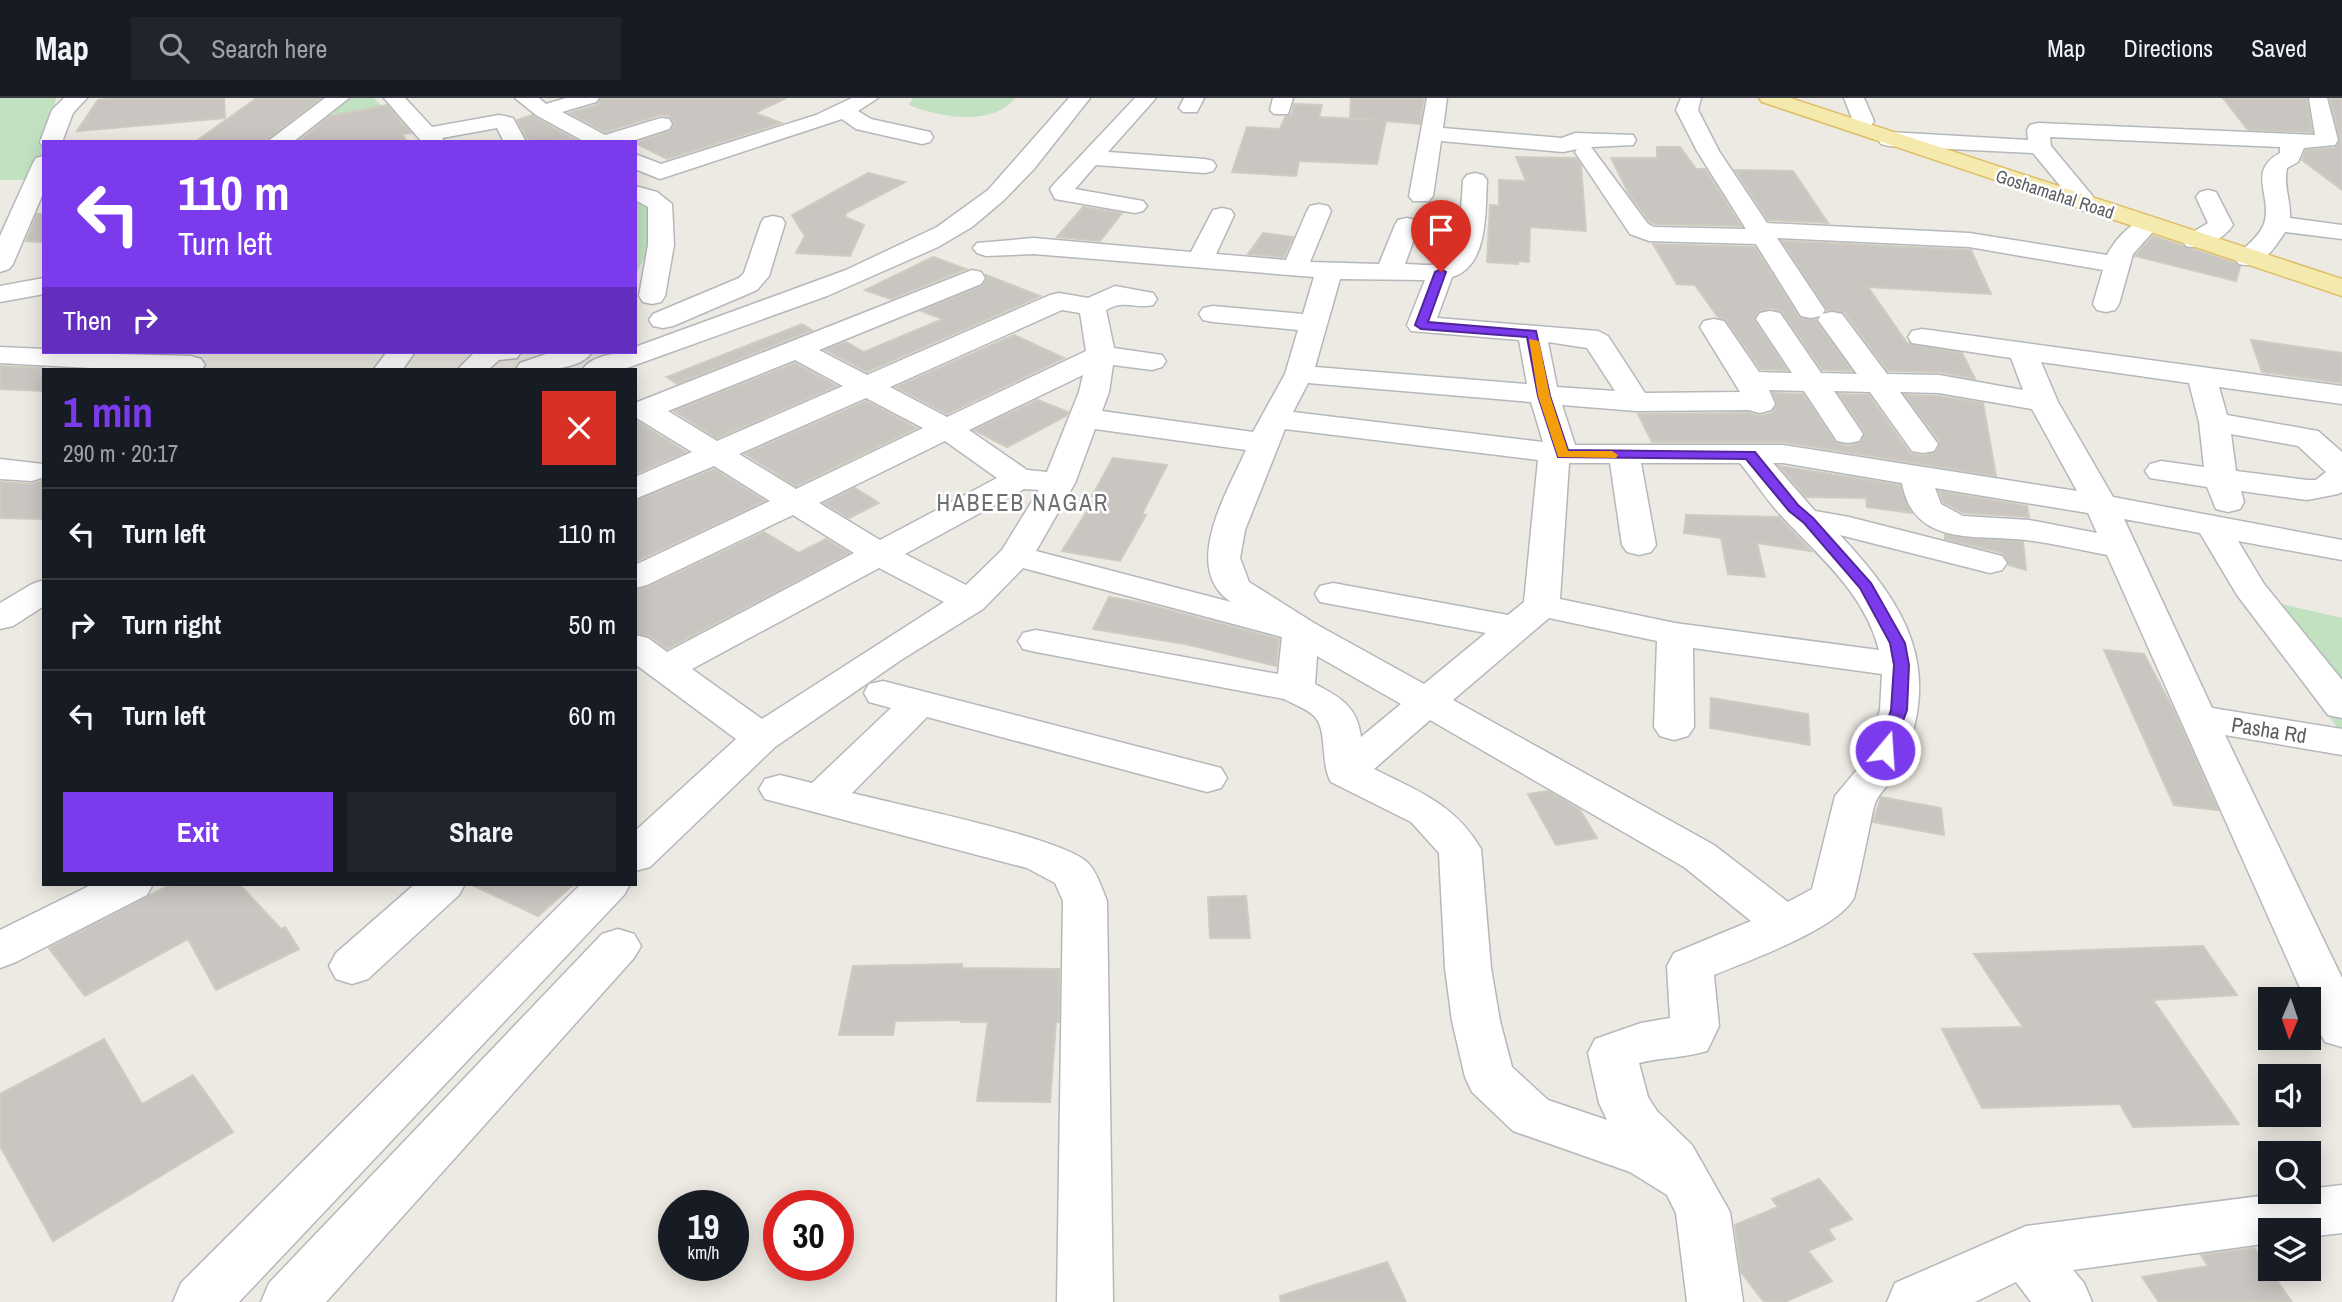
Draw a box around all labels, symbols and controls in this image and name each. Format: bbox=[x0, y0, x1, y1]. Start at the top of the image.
search box bbox=[131, 17, 621, 80]
text: Map bbox=[35, 26, 89, 70]
icon: search bbox=[155, 29, 193, 67]
text: Search here bbox=[211, 31, 327, 66]
text: Map bbox=[2047, 32, 2085, 64]
text: Directions bbox=[2123, 32, 2213, 64]
text: Saved bbox=[2251, 32, 2307, 64]
text: 110 m bbox=[178, 159, 290, 225]
street label: Goshamahal Road bbox=[1993, 163, 2117, 225]
icon: left bbox=[63, 168, 154, 259]
pin bbox=[1411, 200, 1471, 272]
icon: arrive bbox=[1422, 211, 1460, 249]
text: Turn left bbox=[178, 222, 272, 265]
icon: right bbox=[126, 301, 164, 339]
text: Then bbox=[63, 303, 112, 338]
text: 1 min bbox=[63, 384, 153, 440]
button: close bbox=[542, 391, 616, 465]
text: 290 m · 20:17 bbox=[63, 438, 178, 469]
district label: HABEEB NAGAR bbox=[937, 487, 1109, 518]
icon: left bbox=[63, 515, 101, 553]
text: Turn left bbox=[122, 516, 206, 551]
text: 110 m bbox=[558, 516, 616, 551]
icon: right bbox=[63, 606, 101, 644]
text: Turn right bbox=[122, 607, 221, 642]
text: 50 m bbox=[569, 607, 616, 642]
icon: left bbox=[63, 697, 101, 735]
text: Turn left bbox=[122, 698, 206, 733]
text: 60 m bbox=[569, 698, 616, 733]
street label: Pasha Rd bbox=[2229, 710, 2309, 750]
position arrow bbox=[1848, 713, 1922, 787]
button: Exit bbox=[63, 792, 333, 872]
button: Share bbox=[347, 792, 616, 872]
north arrow bbox=[2258, 987, 2320, 1050]
map controls bbox=[2258, 987, 2321, 1281]
button: sound bbox=[2258, 1064, 2321, 1127]
button: search bbox=[2258, 1141, 2321, 1204]
speed limit sign: 30 bbox=[763, 1190, 854, 1281]
text: 19 bbox=[688, 1203, 719, 1250]
button: layers bbox=[2258, 1218, 2321, 1281]
text: km/h bbox=[688, 1240, 720, 1265]

